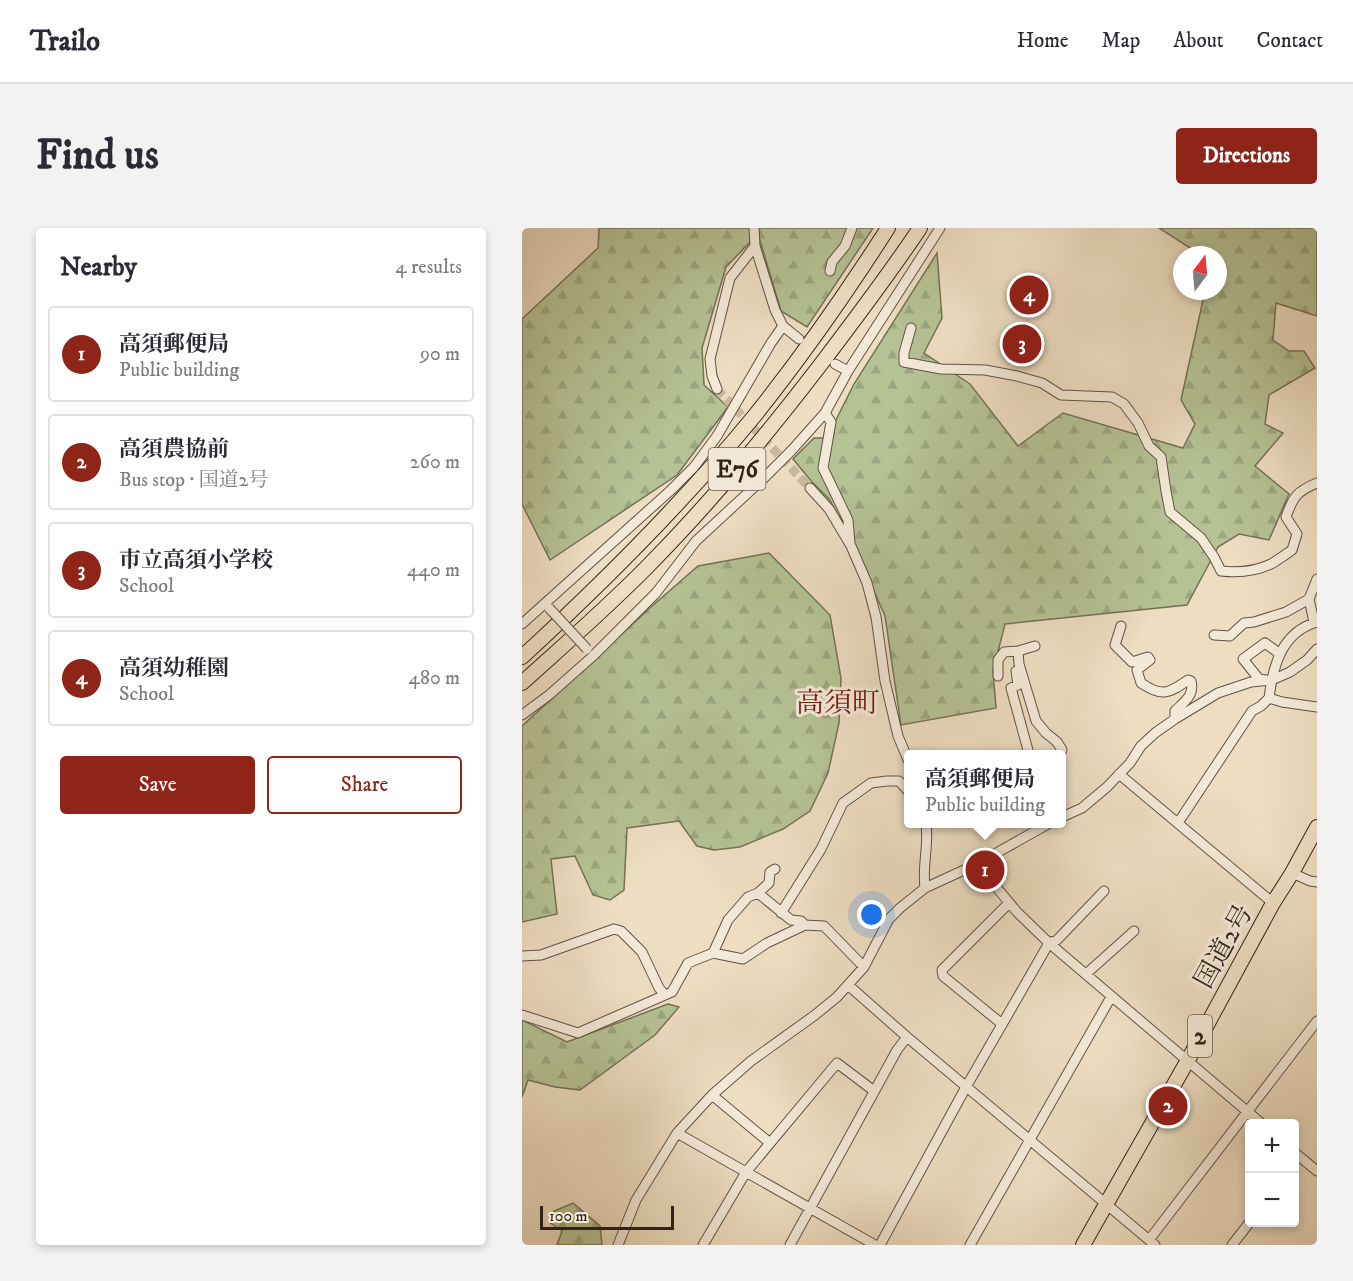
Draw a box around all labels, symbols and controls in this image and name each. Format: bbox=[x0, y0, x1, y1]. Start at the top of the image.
text: Trailo bbox=[30, 24, 100, 59]
text: Home bbox=[1017, 28, 1069, 54]
text: Map bbox=[1102, 28, 1140, 54]
text: About bbox=[1173, 28, 1224, 54]
text: Contact bbox=[1257, 28, 1323, 54]
button: Directions bbox=[1176, 128, 1317, 184]
text: Find us bbox=[36, 130, 159, 182]
north arrow bbox=[1173, 246, 1227, 300]
text: Nearby bbox=[60, 251, 137, 284]
text: 4 results bbox=[395, 255, 462, 280]
pin: 4 bbox=[1010, 272, 1048, 318]
pin: 3 bbox=[1002, 322, 1042, 366]
text: 高須郵便局 bbox=[119, 331, 229, 358]
text: 1 bbox=[78, 342, 85, 367]
text: 90 m bbox=[420, 342, 460, 367]
text: Public building bbox=[119, 358, 239, 383]
text: 高須農協前 bbox=[119, 436, 229, 463]
road number: E76 bbox=[708, 448, 766, 490]
text: 2 bbox=[77, 450, 86, 475]
text: 260 m bbox=[410, 450, 460, 475]
text: Bus stop · 国道2号 bbox=[119, 468, 268, 493]
text: 市立高須小学校 bbox=[119, 547, 273, 574]
text: 3 bbox=[78, 558, 85, 583]
text: 440 m bbox=[407, 558, 460, 583]
text: School bbox=[119, 574, 174, 599]
text: 高須幼稚園 bbox=[119, 655, 229, 682]
text: 4 bbox=[76, 666, 87, 691]
text: 480 m bbox=[408, 666, 460, 691]
text: School bbox=[119, 682, 174, 707]
district label: 高須町 bbox=[796, 686, 880, 721]
popup bbox=[904, 750, 1066, 828]
button: Save bbox=[60, 756, 255, 814]
button: Share bbox=[267, 756, 462, 814]
text: 高須郵便局 bbox=[925, 766, 1035, 793]
text: Public building bbox=[925, 793, 1045, 818]
pin: 1 bbox=[966, 848, 1004, 892]
street label: 国道2号 bbox=[1188, 899, 1261, 994]
your location bbox=[857, 900, 886, 929]
road number: 2 bbox=[1188, 1015, 1212, 1057]
pin: 2 bbox=[1148, 1084, 1188, 1128]
map controls bbox=[1245, 1119, 1299, 1227]
button: + bbox=[1245, 1119, 1299, 1173]
button: − bbox=[1245, 1173, 1299, 1227]
scale bar bbox=[540, 1203, 674, 1230]
text: 100 m bbox=[549, 1206, 588, 1226]

